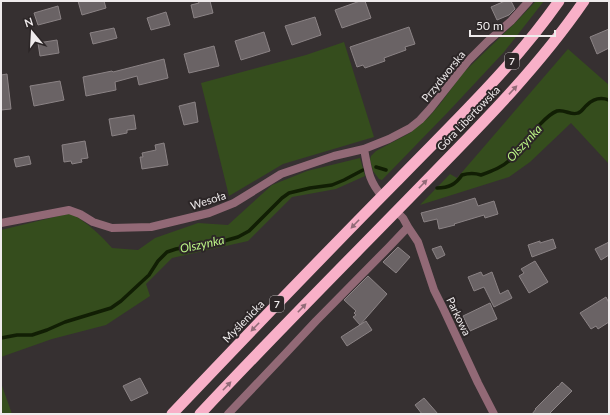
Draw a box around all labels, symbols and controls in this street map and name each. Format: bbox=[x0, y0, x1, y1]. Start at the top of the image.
north arrow bbox=[12, 12, 52, 52]
scale bar bbox=[470, 12, 555, 38]
text: N bbox=[23, 15, 35, 30]
text: 50 m bbox=[476, 18, 503, 33]
street label: Przydworska bbox=[419, 48, 467, 104]
road number: 7 bbox=[505, 53, 519, 69]
street label: Góra Libertowska bbox=[434, 83, 502, 153]
one-way arrow bbox=[509, 84, 518, 95]
water label: Olszynka bbox=[503, 121, 545, 165]
one-way arrow bbox=[419, 179, 428, 189]
street label: Wesoła bbox=[189, 188, 227, 212]
one-way arrow bbox=[350, 219, 360, 229]
water label: Olszynka bbox=[178, 232, 226, 256]
street label: Parkowa bbox=[444, 295, 474, 337]
road number: 7 bbox=[270, 296, 284, 312]
street label: Myślenicka bbox=[220, 297, 266, 345]
one-way arrow bbox=[297, 303, 307, 313]
one-way arrow bbox=[250, 322, 260, 332]
one-way arrow bbox=[222, 381, 231, 391]

